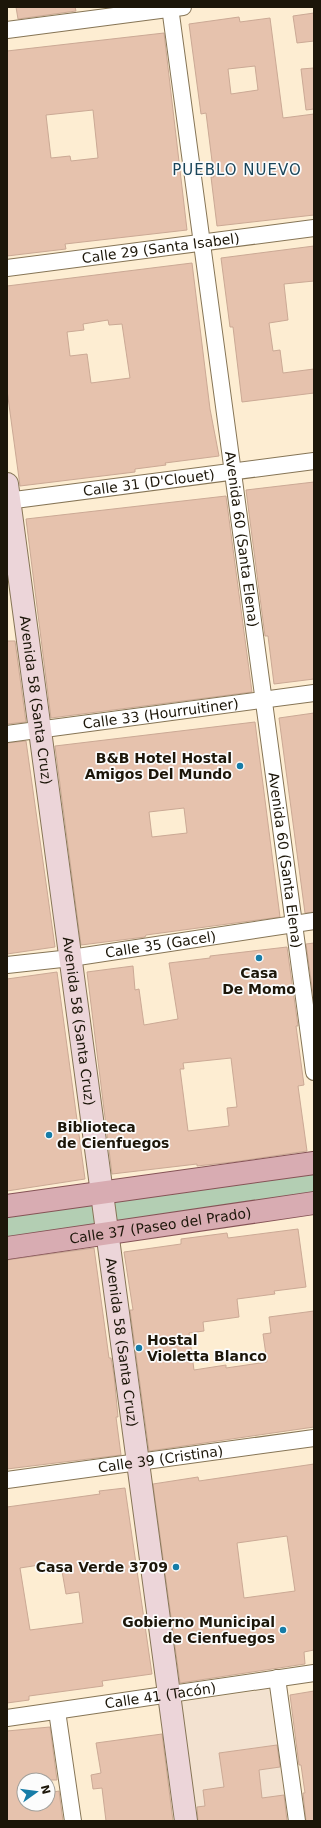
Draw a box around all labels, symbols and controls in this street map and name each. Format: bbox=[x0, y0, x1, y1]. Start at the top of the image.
district label: PUEBLO NUEVO bbox=[172, 161, 302, 179]
street label: Calle 29 (Santa Isabel) bbox=[81, 230, 240, 266]
street label: Avenida 60 (Santa Elena) bbox=[222, 450, 262, 628]
street label: Calle 31 (D'Clouet) bbox=[82, 466, 215, 499]
street label: Avenida 58 (Santa Cruz) bbox=[17, 615, 55, 786]
street label: Calle 33 (Hourruitiner) bbox=[82, 695, 240, 732]
place label: B&B Hotel Hostal Amigos Del Mundo bbox=[85, 750, 232, 782]
marker: B&B Hotel Hostal Amigos Del Mundo bbox=[235, 761, 245, 771]
street label: Avenida 60 (Santa Elena) bbox=[266, 771, 305, 949]
street label: Calle 35 (Gacel) bbox=[104, 928, 217, 961]
street label: Avenida 58 (Santa Cruz) bbox=[60, 936, 98, 1107]
marker: Casa De Momo bbox=[254, 953, 264, 963]
place label: Casa De Momo bbox=[222, 965, 296, 997]
place label: Biblioteca de Cienfuegos bbox=[57, 1119, 169, 1151]
marker: Biblioteca de Cienfuegos bbox=[44, 1130, 54, 1140]
street label: Calle 37 (Paseo del Prado) bbox=[68, 1204, 252, 1247]
street label: Avenida 58 (Santa Cruz) bbox=[103, 1257, 141, 1428]
place label: Hostal Violetta Blanco bbox=[147, 1332, 267, 1364]
marker: Hostal Violetta Blanco bbox=[134, 1343, 144, 1353]
street label: Calle 39 (Cristina) bbox=[97, 1443, 224, 1475]
place label: Casa Verde 3709 bbox=[36, 1559, 168, 1575]
marker: Casa Verde 3709 bbox=[171, 1562, 181, 1572]
place label: Gobierno Municipal de Cienfuegos bbox=[122, 1614, 275, 1646]
marker: Gobierno Municipal de Cienfuegos bbox=[278, 1625, 288, 1635]
street label: Calle 41 (Tacón) bbox=[104, 1679, 217, 1712]
north arrow bbox=[16, 1772, 56, 1812]
text: N bbox=[38, 1784, 53, 1796]

